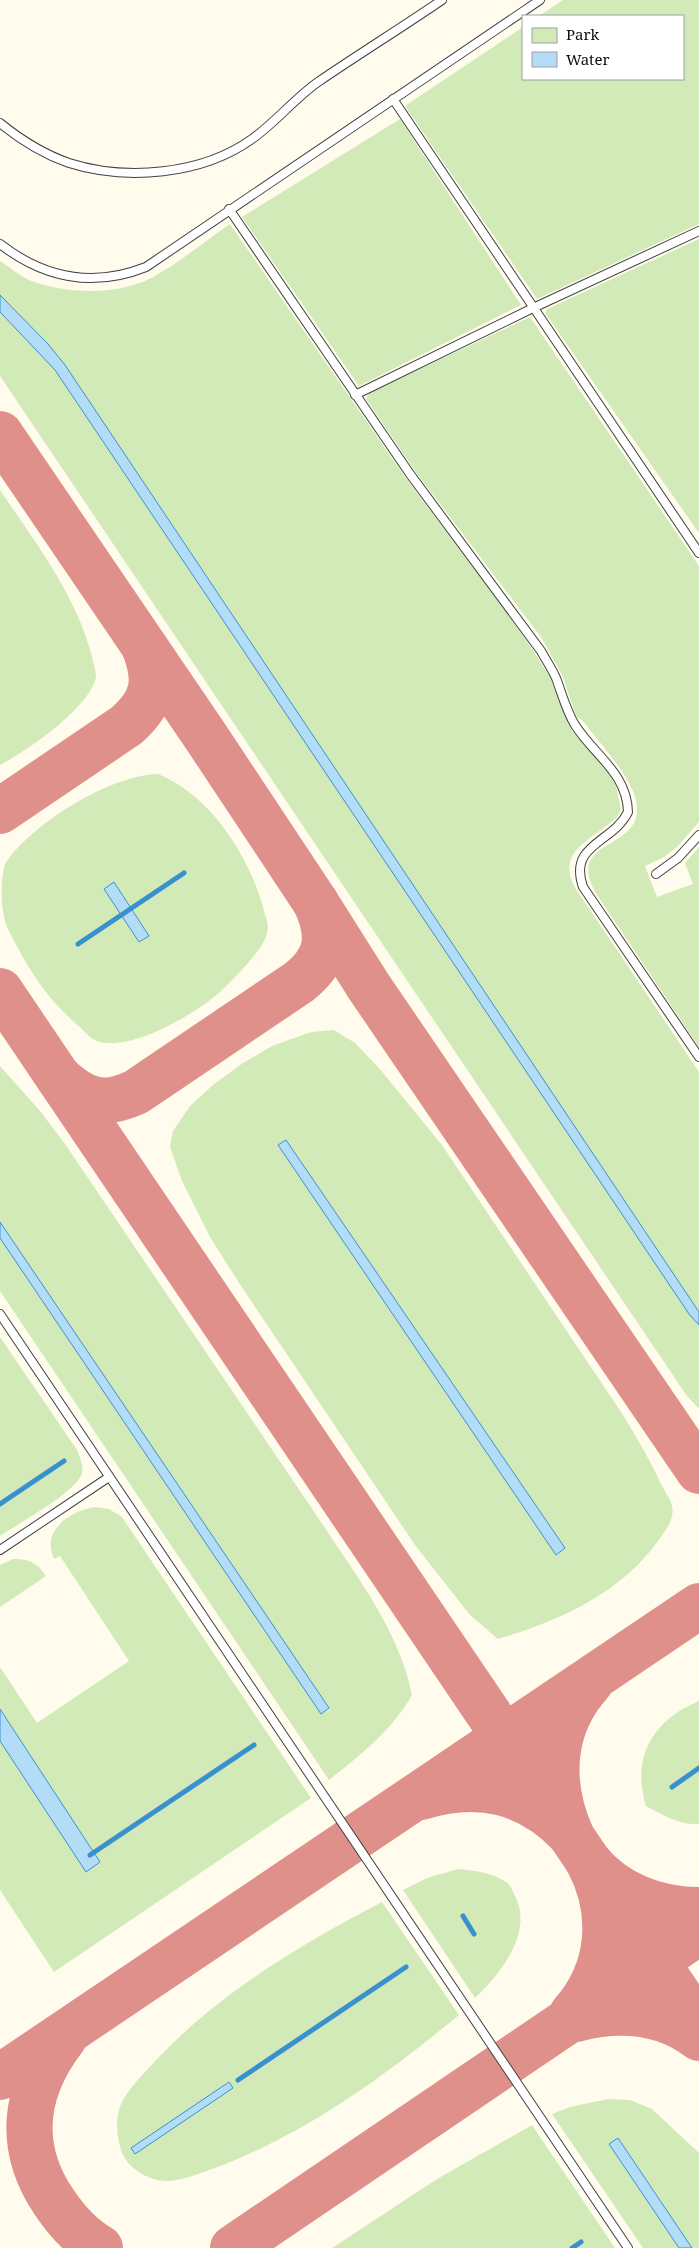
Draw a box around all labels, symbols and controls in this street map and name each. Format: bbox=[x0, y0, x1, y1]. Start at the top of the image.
legend bbox=[522, 15, 684, 80]
text: Park bbox=[566, 24, 600, 44]
text: Water bbox=[566, 49, 609, 69]

